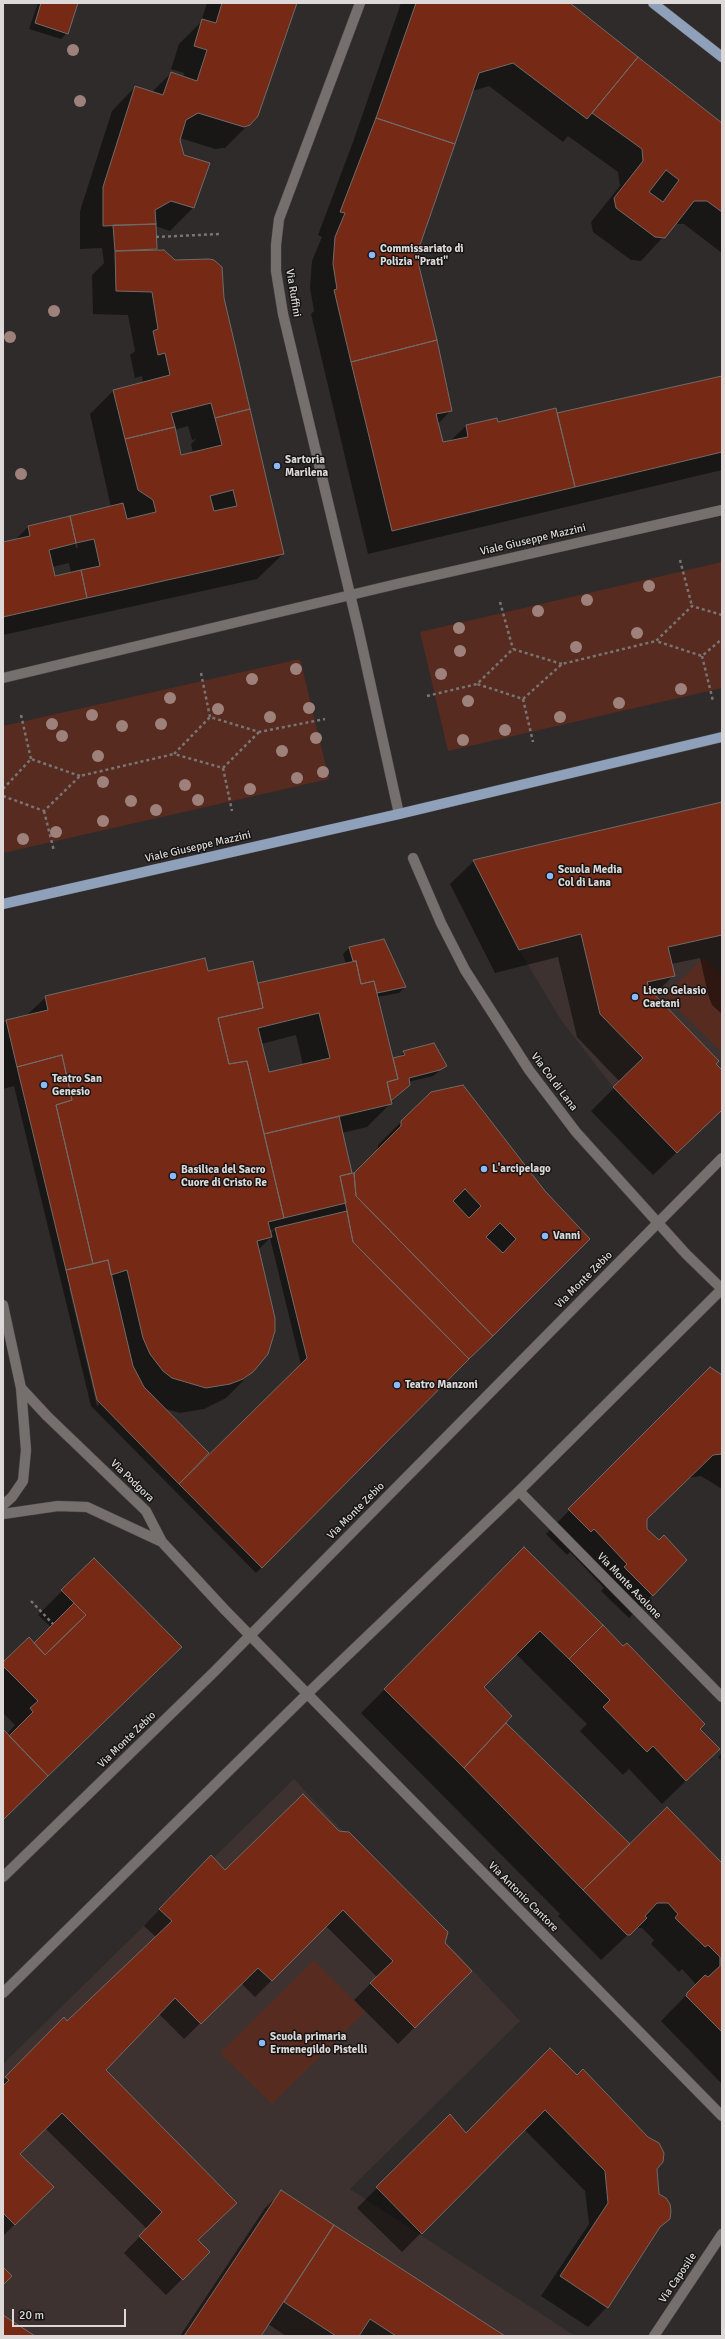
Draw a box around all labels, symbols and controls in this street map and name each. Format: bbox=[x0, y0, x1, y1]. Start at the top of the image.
place label: Commissariato di Polizia "Prati" bbox=[380, 242, 464, 268]
marker: Commissariato di Polizia "Prati" bbox=[367, 250, 377, 260]
street label: Via Ruffini bbox=[283, 268, 303, 318]
place label: Sartoria Marilena bbox=[285, 453, 328, 479]
marker: Sartoria Marilena bbox=[272, 461, 282, 471]
street label: Viale Giuseppe Mazzini bbox=[479, 521, 587, 559]
street label: Viale Giuseppe Mazzini bbox=[144, 828, 252, 866]
place label: Scuola Media Col di Lana bbox=[558, 863, 622, 889]
marker: Scuola Media Col di Lana bbox=[545, 871, 555, 881]
place label: Liceo Gelasio Caetani bbox=[643, 984, 706, 1010]
marker: Liceo Gelasio Caetani bbox=[630, 992, 640, 1002]
street label: Via Col di Lana bbox=[528, 1050, 580, 1114]
place label: Teatro San Genesio bbox=[52, 1072, 102, 1098]
marker: Teatro San Genesio bbox=[39, 1080, 49, 1090]
place label: L'arcipelago bbox=[492, 1162, 551, 1176]
place label: Basilica del Sacro Cuore di Cristo Re bbox=[181, 1163, 267, 1189]
marker: L'arcipelago bbox=[479, 1164, 489, 1174]
marker: Basilica del Sacro Cuore di Cristo Re bbox=[168, 1171, 178, 1181]
place label: Vanni bbox=[553, 1229, 580, 1243]
marker: Vanni bbox=[540, 1231, 550, 1241]
street label: Via Monte Zebio bbox=[553, 1249, 615, 1311]
place label: Teatro Manzoni bbox=[405, 1378, 478, 1392]
marker: Teatro Manzoni bbox=[392, 1380, 402, 1390]
street label: Via Podgora bbox=[107, 1457, 157, 1505]
street label: Via Monte Zebio bbox=[325, 1480, 387, 1542]
street label: Via Monte Asolone bbox=[594, 1550, 664, 1622]
street label: Via Monte Zebio bbox=[95, 1709, 159, 1771]
street label: Via Antonio Cantore bbox=[485, 1859, 561, 1935]
place label: Scuola primaria Ermenegildo Pistelli bbox=[270, 2030, 367, 2056]
marker: Scuola primaria Ermenegildo Pistelli bbox=[257, 2038, 267, 2048]
street label: Via Caposile bbox=[656, 2251, 700, 2305]
scale bar bbox=[14, 2301, 128, 2327]
text: 20 m bbox=[19, 2308, 44, 2323]

